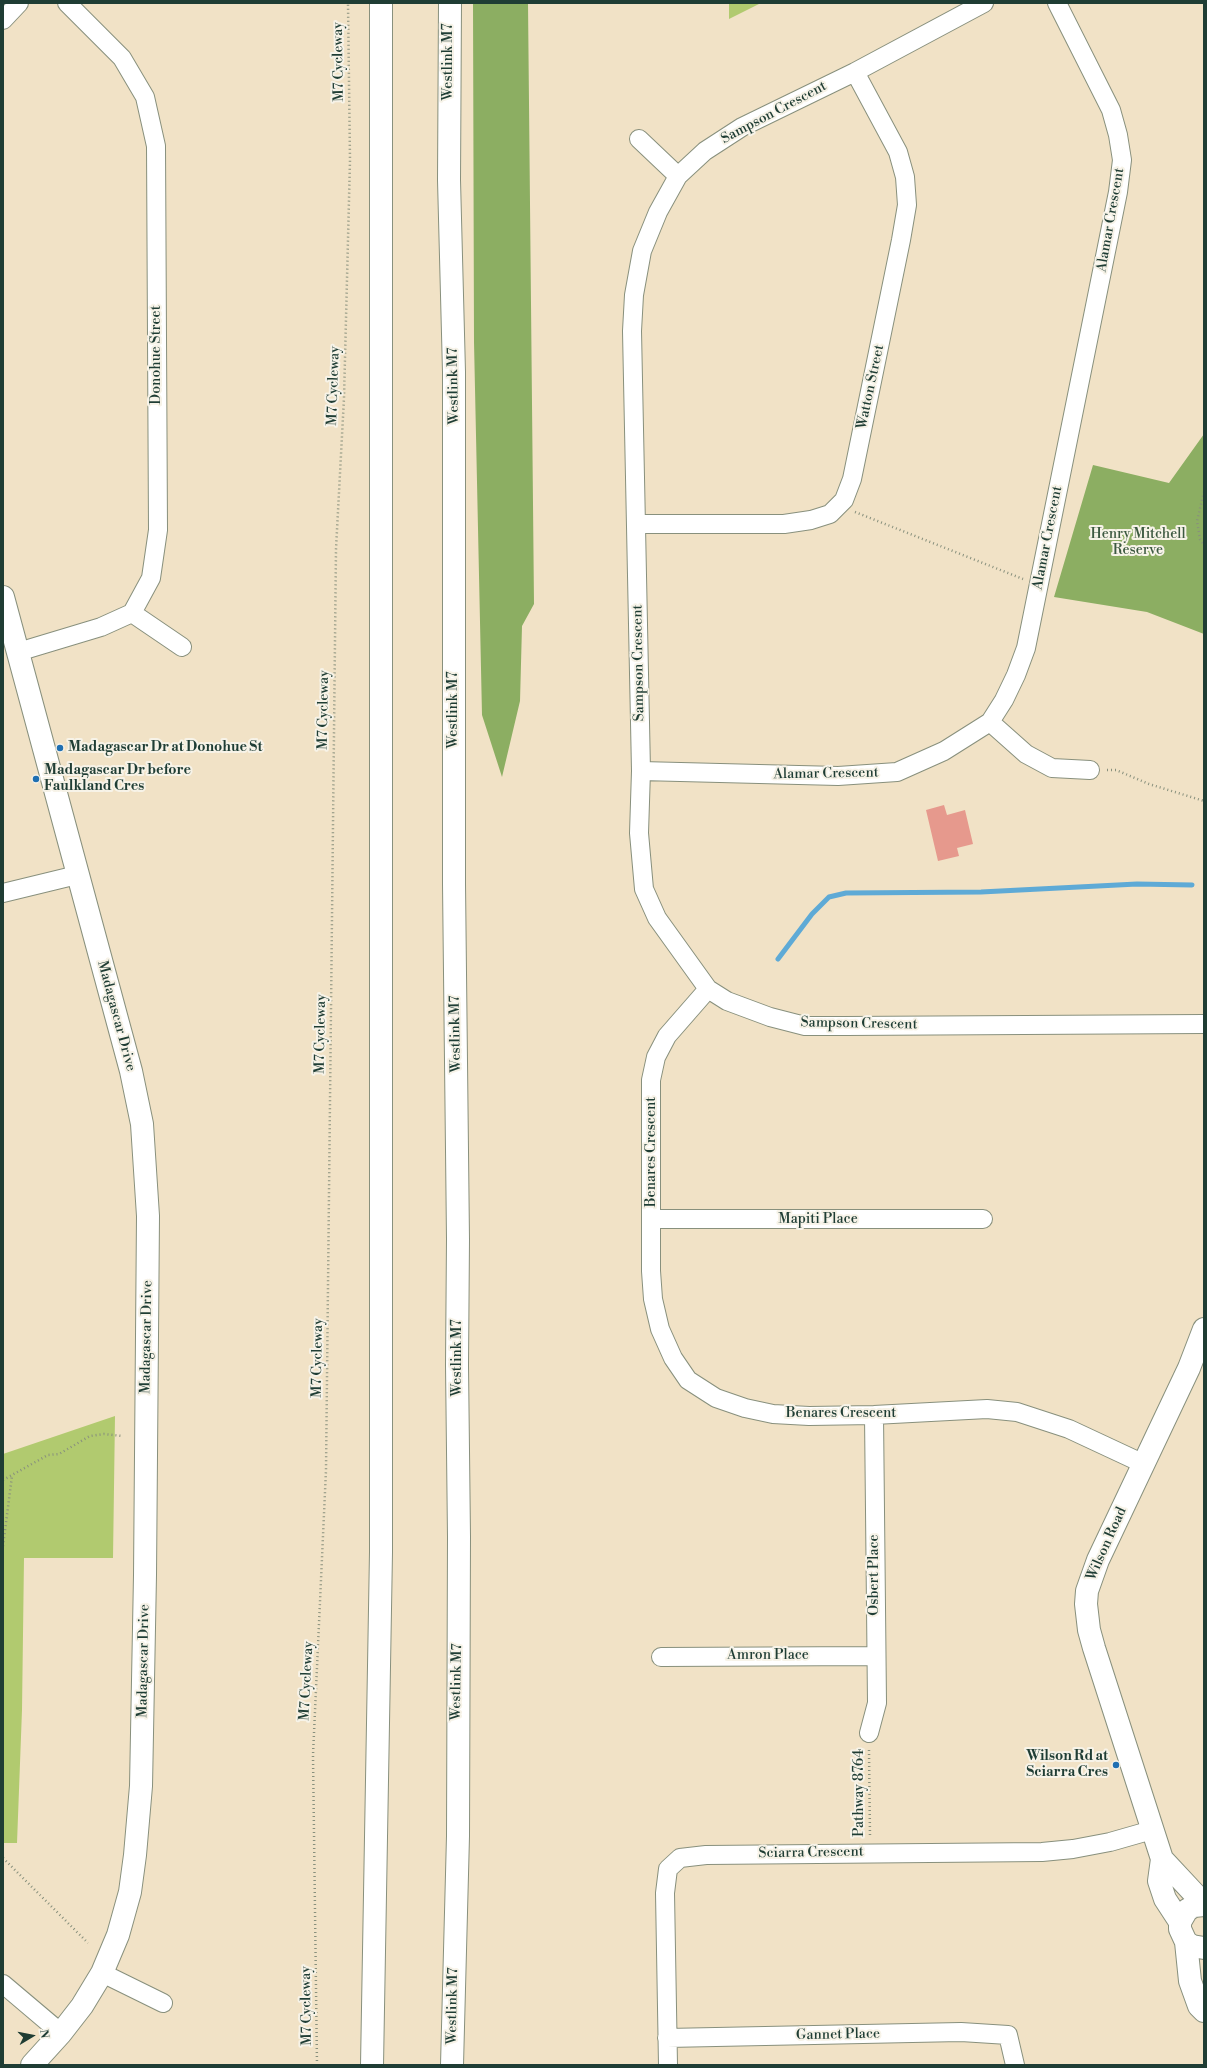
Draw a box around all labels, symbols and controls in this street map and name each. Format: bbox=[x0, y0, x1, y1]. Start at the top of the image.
street label: M7 Cycleway bbox=[330, 22, 348, 102]
street label: Westlink M7 bbox=[441, 24, 457, 100]
street label: Sampson Crescent bbox=[718, 78, 830, 148]
street label: Alamar Crescent bbox=[1094, 167, 1128, 273]
street label: Donohue Street bbox=[149, 305, 165, 405]
street label: Watton Street bbox=[854, 343, 888, 431]
street label: M7 Cycleway bbox=[324, 346, 344, 426]
street label: Westlink M7 bbox=[445, 347, 463, 425]
street label: Alamar Crescent bbox=[1030, 485, 1066, 591]
park label: Henry Mitchell Reserve bbox=[1090, 527, 1186, 560]
street label: Sampson Crescent bbox=[630, 604, 648, 722]
street label: M7 Cycleway bbox=[315, 670, 333, 750]
street label: Westlink M7 bbox=[446, 672, 462, 748]
place label: Madagascar Dr at Donohue St bbox=[68, 740, 262, 756]
marker: Madagascar Dr at Donohue St bbox=[55, 743, 65, 753]
place label: Madagascar Dr before Faulkland Cres bbox=[44, 763, 191, 796]
street label: Alamar Crescent bbox=[773, 765, 879, 783]
marker: Madagascar Dr before Faulkland Cres bbox=[31, 774, 41, 784]
street label: Madagascar Drive bbox=[93, 959, 139, 1073]
street label: M7 Cycleway bbox=[312, 994, 330, 1074]
street label: Westlink M7 bbox=[447, 995, 465, 1073]
street label: Sampson Crescent bbox=[800, 1015, 918, 1033]
street label: Benares Crescent bbox=[644, 1097, 660, 1207]
street label: Mapiti Place bbox=[778, 1212, 858, 1228]
street label: Madagascar Drive bbox=[138, 1280, 156, 1394]
street label: M7 Cycleway bbox=[309, 1318, 327, 1398]
street label: Westlink M7 bbox=[450, 1320, 466, 1396]
street label: Benares Crescent bbox=[786, 1406, 896, 1422]
street label: Wilson Road bbox=[1083, 1505, 1131, 1583]
street label: Osbert Place bbox=[867, 1534, 883, 1616]
street label: Madagascar Drive bbox=[135, 1604, 153, 1718]
street label: M7 Cycleway bbox=[297, 1641, 317, 1721]
street label: Westlink M7 bbox=[448, 1643, 466, 1721]
street label: Amron Place bbox=[727, 1648, 809, 1664]
street label: Pathway 8764 bbox=[852, 1749, 868, 1837]
place label: Wilson Rd at Sciarra Cres bbox=[1026, 1749, 1108, 1782]
marker: Wilson Rd at Sciarra Cres bbox=[1111, 1760, 1121, 1770]
street label: Sciarra Crescent bbox=[758, 1844, 864, 1862]
street label: M7 Cycleway bbox=[298, 1966, 316, 2046]
street label: Westlink M7 bbox=[444, 1967, 462, 2045]
north arrow bbox=[12, 2016, 52, 2056]
street label: Gannet Place bbox=[796, 2026, 880, 2044]
text: N bbox=[36, 2028, 51, 2039]

